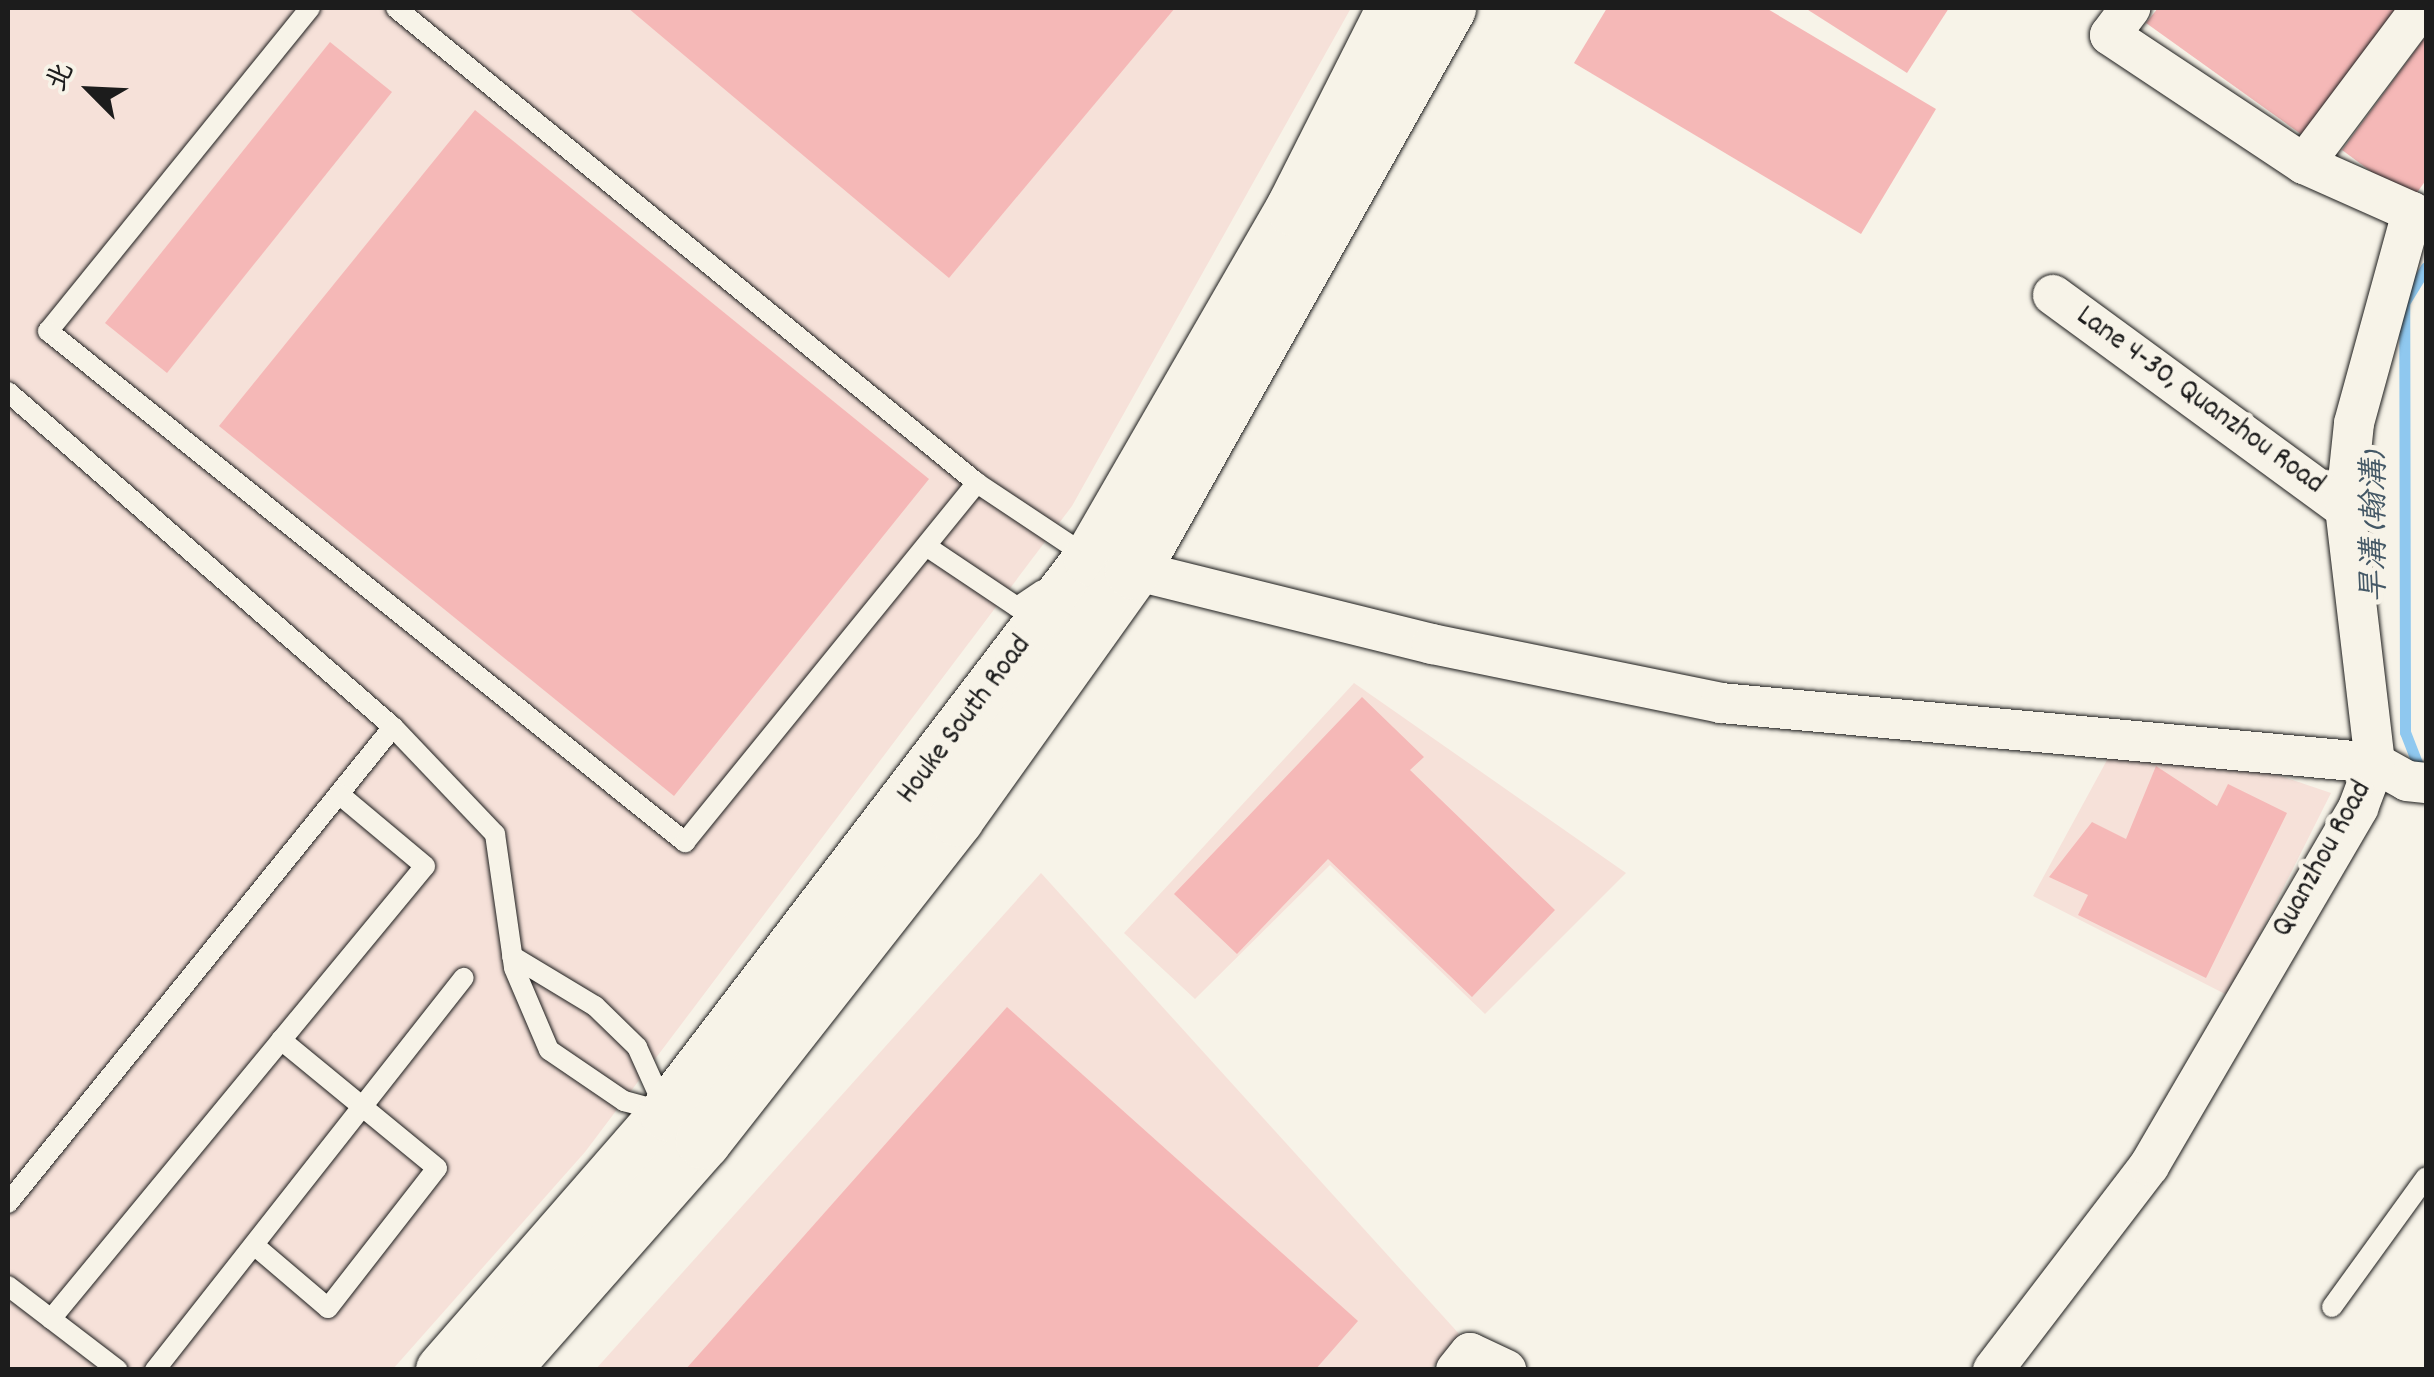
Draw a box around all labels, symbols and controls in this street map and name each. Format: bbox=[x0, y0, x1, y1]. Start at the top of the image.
north arrow bbox=[40, 40, 140, 140]
text: 北 bbox=[39, 57, 87, 99]
street label: Lane 4-30, Quanzhou Road bbox=[2068, 300, 2330, 504]
water label: 旱溝 (翰溝) bbox=[2358, 451, 2396, 603]
street label: Houke South Road bbox=[891, 630, 1041, 812]
street label: Quanzhou Road bbox=[2266, 776, 2382, 944]

